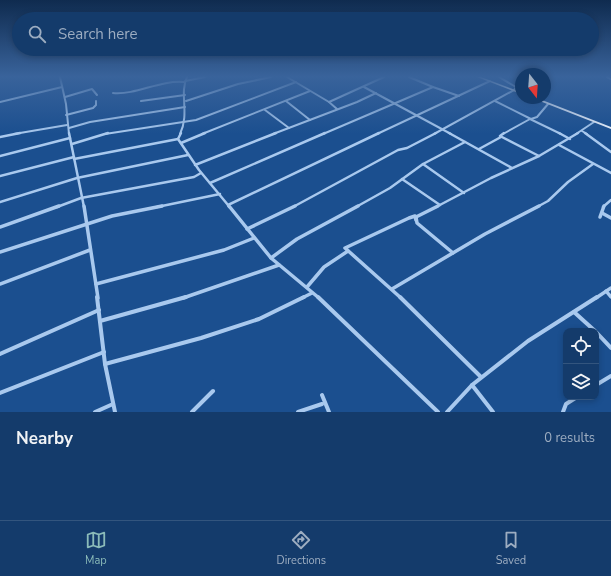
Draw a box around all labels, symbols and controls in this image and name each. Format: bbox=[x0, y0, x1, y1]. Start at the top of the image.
search box bbox=[12, 12, 599, 56]
icon: search bbox=[26, 23, 48, 45]
text: Search here bbox=[58, 24, 138, 44]
north arrow bbox=[515, 68, 551, 104]
map controls bbox=[563, 328, 599, 400]
button: locate bbox=[563, 328, 599, 364]
button: layers bbox=[563, 364, 599, 400]
text: Nearby bbox=[16, 427, 73, 450]
text: 0 results bbox=[544, 429, 595, 447]
tab: Map bbox=[85, 529, 107, 568]
tab: Directions bbox=[277, 529, 326, 568]
tab: Saved bbox=[496, 529, 526, 568]

